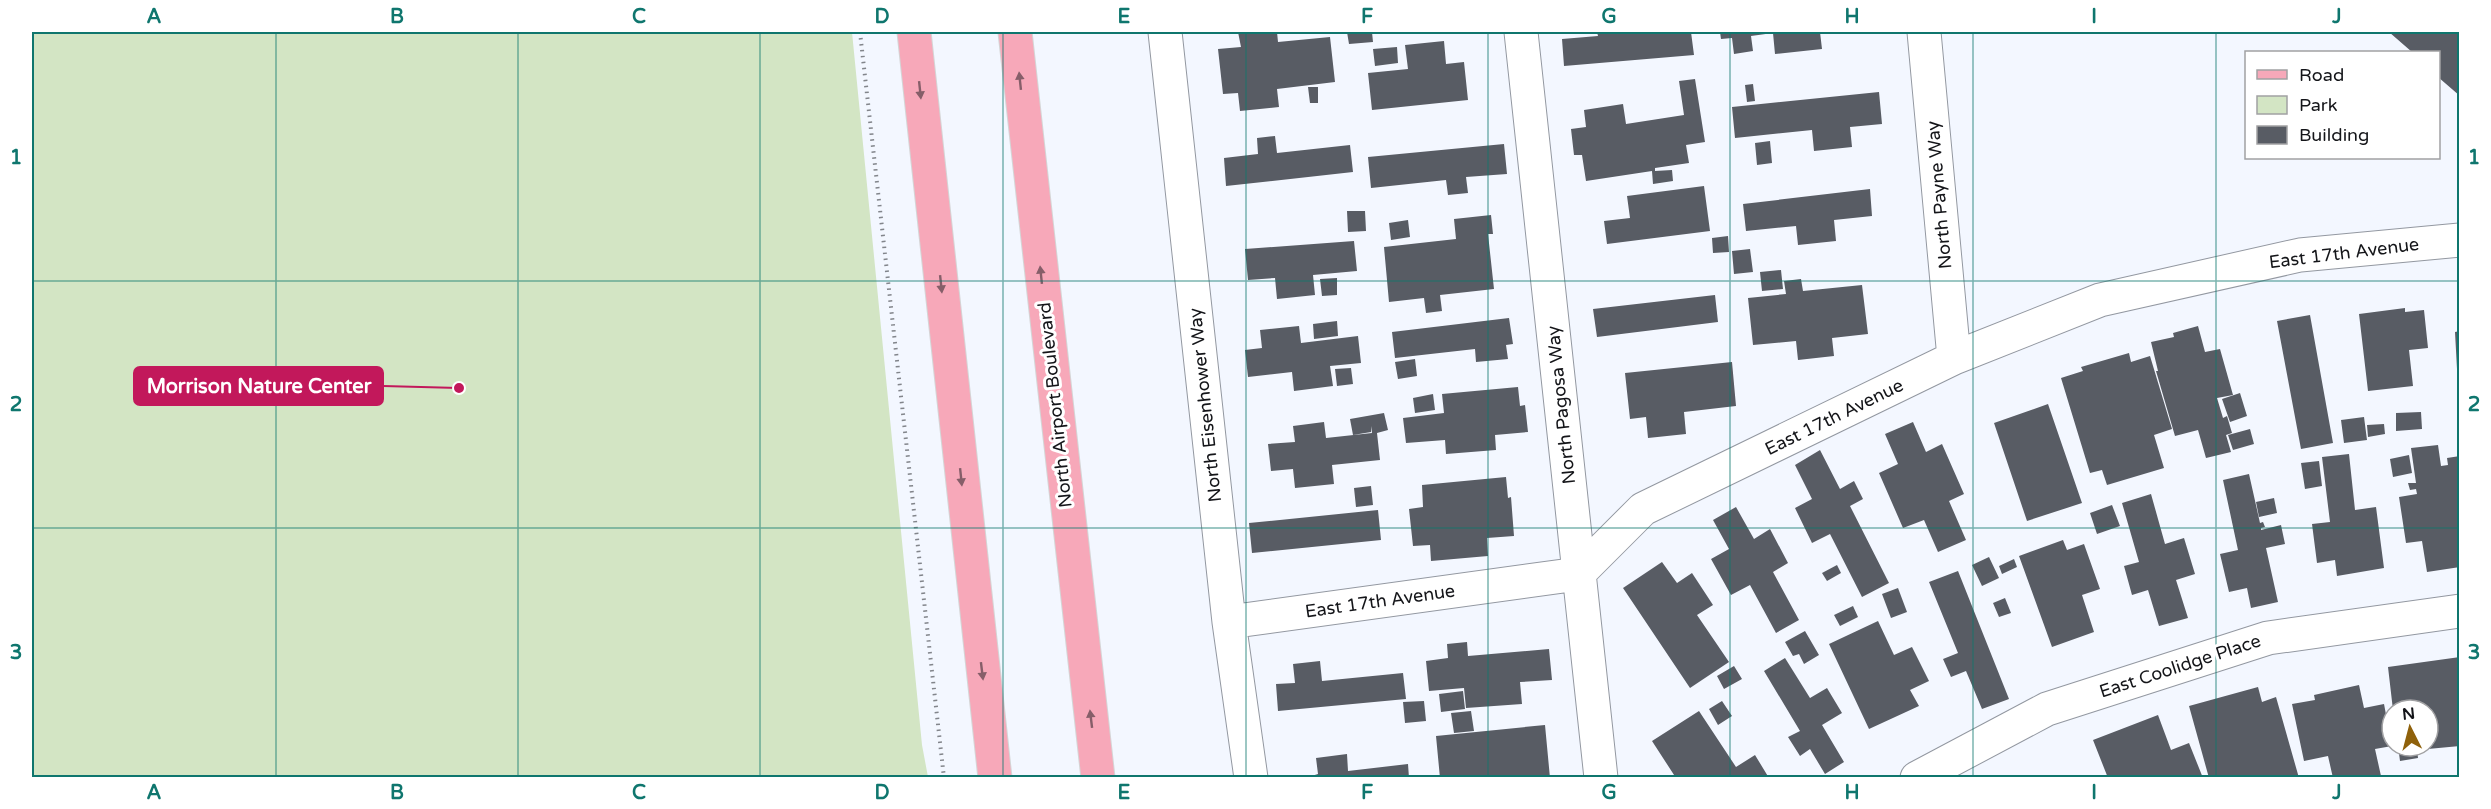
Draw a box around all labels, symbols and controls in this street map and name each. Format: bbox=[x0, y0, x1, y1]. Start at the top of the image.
text: A bbox=[147, 5, 162, 29]
text: B bbox=[390, 5, 404, 29]
text: C bbox=[632, 5, 646, 29]
text: D bbox=[874, 5, 890, 29]
text: E bbox=[1118, 5, 1131, 29]
text: F bbox=[1361, 5, 1373, 29]
text: G bbox=[1601, 5, 1617, 29]
text: H bbox=[1844, 5, 1860, 29]
text: I bbox=[2091, 5, 2097, 29]
text: J bbox=[2331, 5, 2342, 29]
legend bbox=[2245, 51, 2440, 159]
text: Road bbox=[2299, 64, 2344, 86]
one-way arrow bbox=[1015, 72, 1025, 91]
one-way arrow bbox=[915, 80, 925, 99]
text: Park bbox=[2299, 94, 2338, 116]
street label: North Payne Way bbox=[1922, 120, 1956, 270]
text: Building bbox=[2299, 124, 2369, 146]
text: 1 bbox=[10, 146, 22, 170]
text: 1 bbox=[2468, 146, 2480, 170]
street label: East 17th Avenue bbox=[2268, 233, 2420, 273]
one-way arrow bbox=[1036, 266, 1046, 285]
one-way arrow bbox=[936, 274, 946, 293]
street label: North Airport Boulevard bbox=[1033, 301, 1077, 509]
street label: North Eisenhower Way bbox=[1184, 307, 1226, 503]
street label: North Pagosa Way bbox=[1542, 324, 1580, 485]
callout: Morrison Nature Center bbox=[134, 367, 383, 405]
street label: East 17th Avenue bbox=[1761, 374, 1907, 460]
text: Morrison Nature Center bbox=[147, 375, 372, 399]
text: 2 bbox=[10, 393, 22, 417]
text: 2 bbox=[2468, 393, 2480, 417]
one-way arrow bbox=[957, 468, 966, 487]
street label: East 17th Avenue bbox=[1304, 580, 1456, 622]
street label: East Coolidge Place bbox=[2096, 629, 2264, 703]
text: 3 bbox=[10, 641, 22, 665]
text: 3 bbox=[2468, 641, 2480, 665]
one-way arrow bbox=[978, 662, 987, 681]
north arrow bbox=[2380, 698, 2440, 758]
text: N bbox=[2401, 703, 2416, 725]
one-way arrow bbox=[1086, 710, 1096, 729]
text: A bbox=[147, 781, 162, 805]
text: B bbox=[390, 781, 404, 805]
text: C bbox=[632, 781, 646, 805]
text: D bbox=[874, 781, 890, 805]
text: E bbox=[1118, 781, 1131, 805]
text: F bbox=[1361, 781, 1373, 805]
text: G bbox=[1601, 781, 1617, 805]
text: H bbox=[1844, 781, 1860, 805]
text: I bbox=[2091, 781, 2097, 805]
text: J bbox=[2331, 781, 2342, 805]

